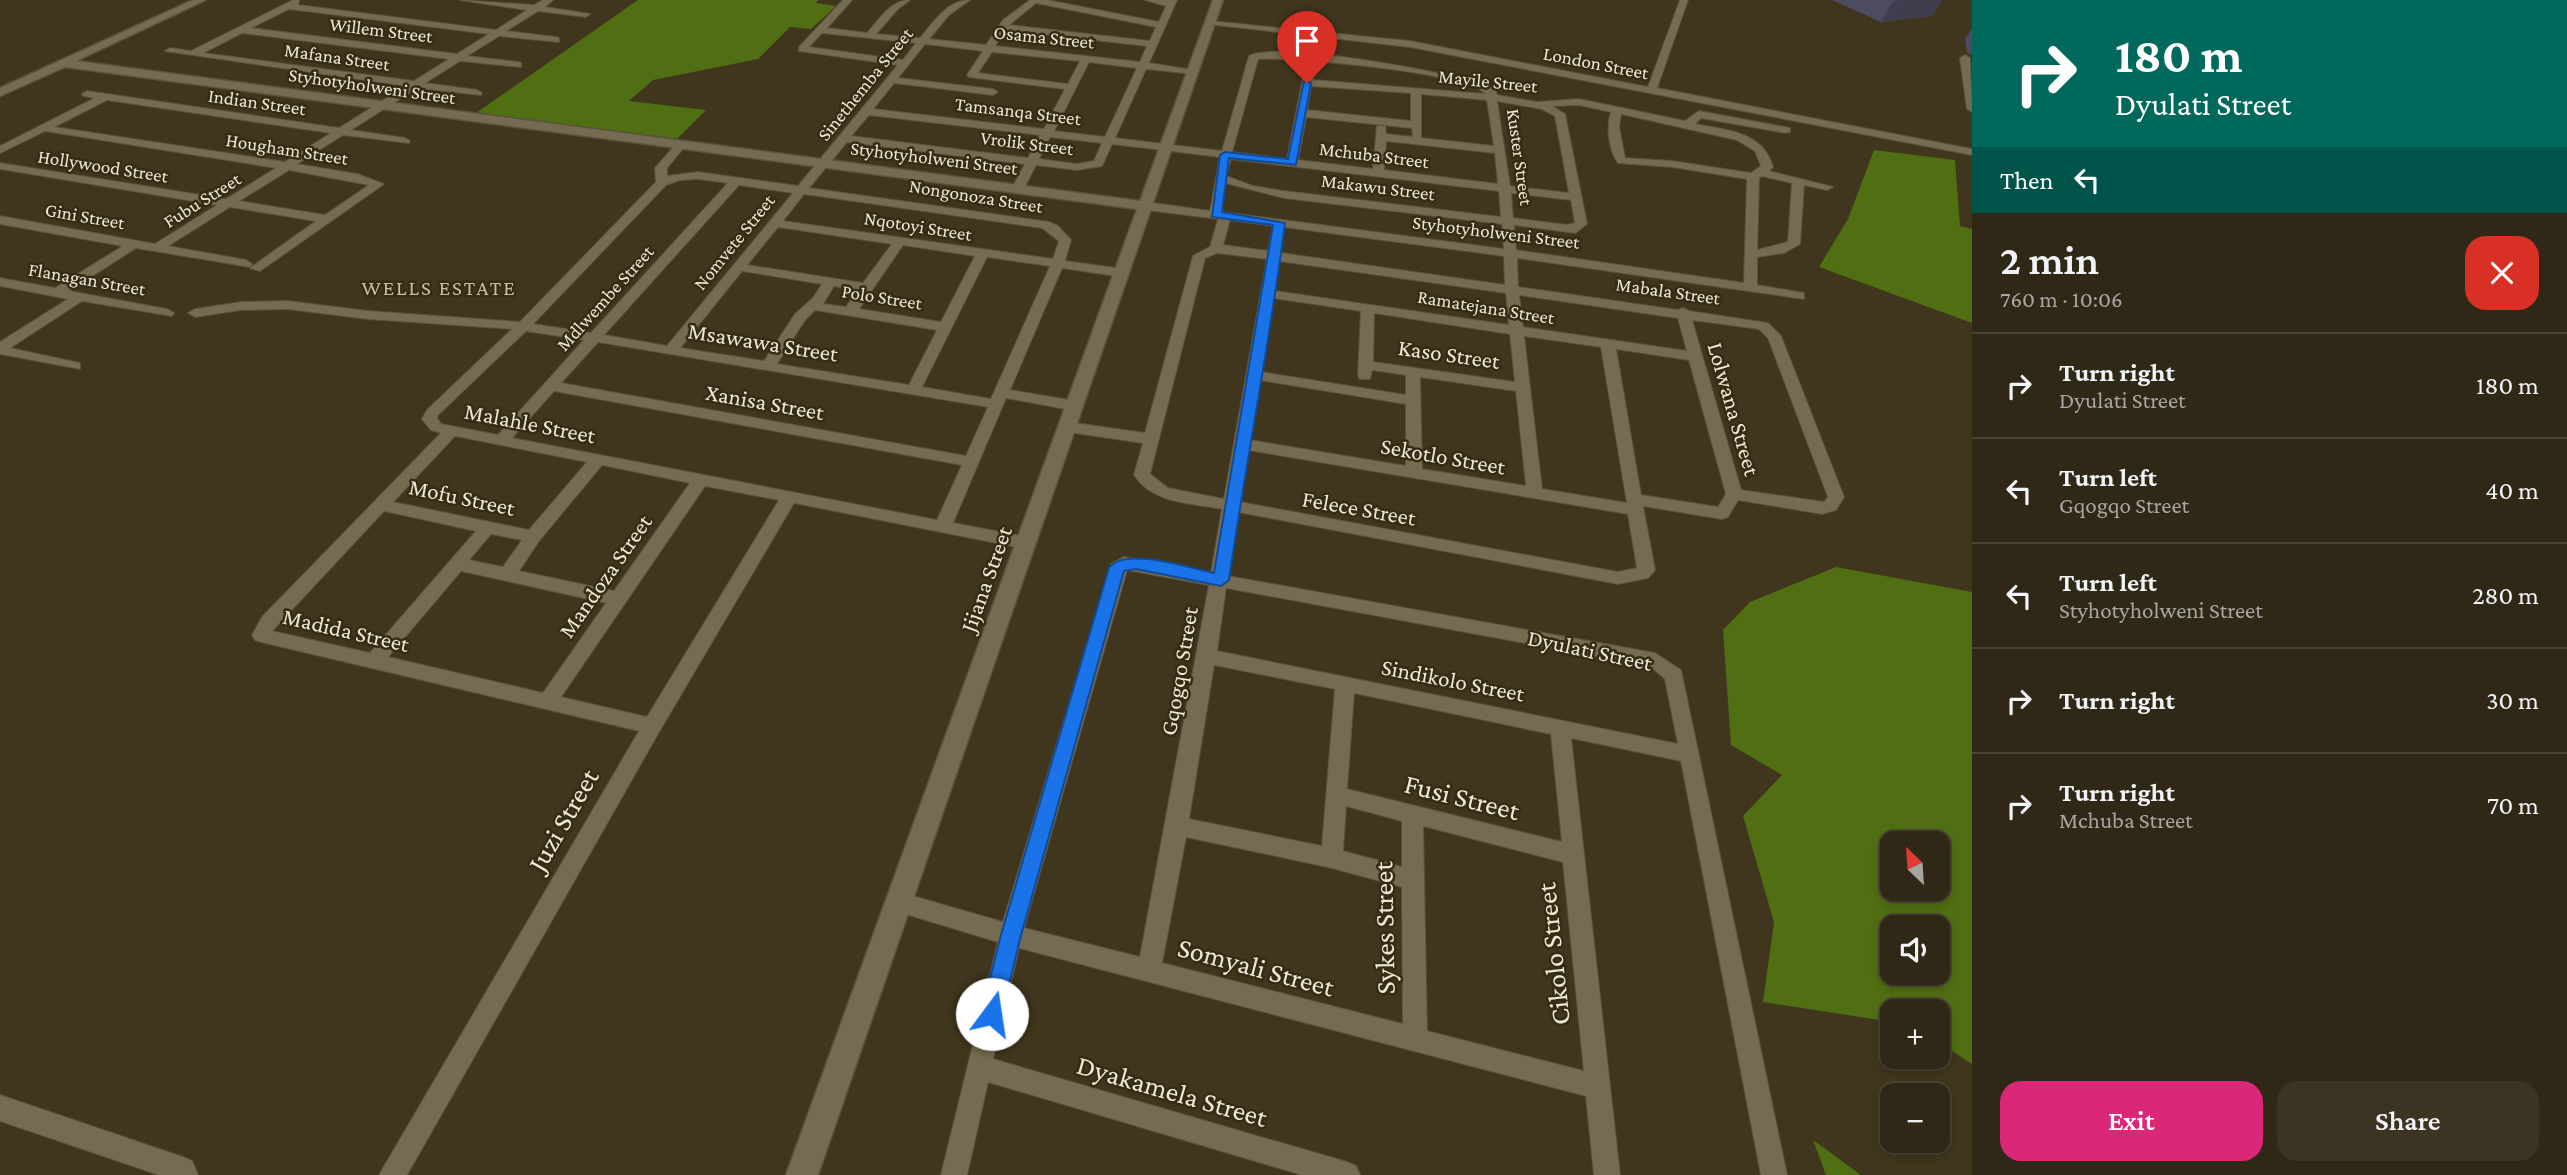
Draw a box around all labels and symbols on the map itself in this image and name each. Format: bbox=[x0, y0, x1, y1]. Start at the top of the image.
pin bbox=[1277, 11, 1337, 83]
street label: Willem Street bbox=[328, 13, 434, 47]
street label: Osama Street bbox=[993, 21, 1096, 53]
street label: Sinethemba Street bbox=[813, 23, 917, 145]
street label: Mafana Street bbox=[283, 39, 392, 75]
street label: London Street bbox=[1542, 43, 1651, 84]
street label: Styhotyholweni Street bbox=[287, 64, 458, 108]
street label: Mayile Street bbox=[1437, 65, 1539, 97]
street label: Indian Street bbox=[207, 85, 308, 119]
street label: Tamsanqa Street bbox=[954, 93, 1083, 129]
street label: Kuster Street bbox=[1503, 107, 1537, 207]
street label: Vrolik Street bbox=[979, 127, 1075, 159]
street label: Hougham Street bbox=[224, 129, 350, 169]
street label: Styhotyholweni Street bbox=[849, 137, 1020, 179]
street label: Mchuba Street bbox=[1318, 138, 1431, 172]
street label: Hollywood Street bbox=[36, 145, 170, 187]
street label: Fubu Street bbox=[160, 168, 245, 232]
street label: Makawu Street bbox=[1320, 170, 1437, 204]
street label: Nongonoza Street bbox=[908, 175, 1045, 217]
street label: Nomvete Street bbox=[689, 190, 779, 294]
street label: Gini Street bbox=[44, 199, 127, 233]
street label: Nqotoyi Street bbox=[863, 207, 974, 245]
street label: Styhotyholweni Street bbox=[1411, 211, 1582, 253]
street label: Mdlwembe Street bbox=[552, 241, 658, 355]
street label: Flanagan Street bbox=[27, 258, 148, 300]
street label: Mabala Street bbox=[1615, 273, 1722, 309]
district label: WELLS ESTATE bbox=[361, 276, 517, 300]
street label: Polo Street bbox=[840, 280, 924, 314]
street label: Ramatejana Street bbox=[1416, 286, 1557, 329]
street label: Msawawa Street bbox=[686, 317, 840, 367]
street label: Kaso Street bbox=[1397, 334, 1502, 374]
street label: Lolwana Street bbox=[1703, 339, 1766, 479]
street label: Xanisa Street bbox=[704, 379, 827, 425]
street label: Malahle Street bbox=[462, 398, 598, 449]
street label: Sekotlo Street bbox=[1379, 432, 1508, 480]
street label: Mofu Street bbox=[407, 473, 518, 521]
street label: Felece Street bbox=[1300, 485, 1418, 531]
street label: Mandoza Street bbox=[553, 509, 657, 643]
street label: Jijana Street bbox=[954, 522, 1017, 637]
street label: Madida Street bbox=[280, 603, 412, 657]
street label: Gqogqo Street bbox=[1155, 604, 1203, 737]
street label: Dyulati Street bbox=[1525, 624, 1655, 676]
street label: Sindikolo Street bbox=[1379, 653, 1527, 707]
street label: Juzi Street bbox=[520, 763, 605, 879]
street label: Fusi Street bbox=[1401, 768, 1523, 826]
north arrow bbox=[1880, 831, 1950, 901]
street label: Sykes Street bbox=[1367, 861, 1401, 995]
street label: Cikolo Street bbox=[1530, 881, 1576, 1027]
street label: Somyali Street bbox=[1174, 931, 1338, 1003]
position arrow bbox=[955, 977, 1029, 1051]
street label: Dyakamela Street bbox=[1073, 1049, 1271, 1133]

